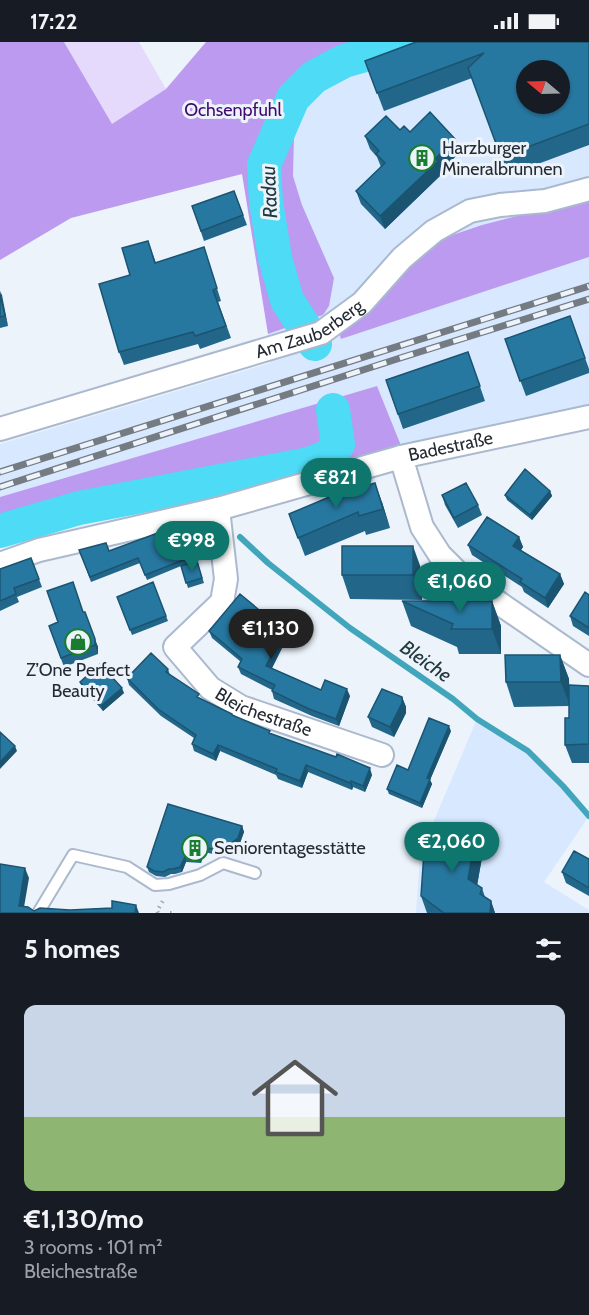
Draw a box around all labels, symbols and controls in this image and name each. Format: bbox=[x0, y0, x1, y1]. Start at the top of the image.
text: 17:22 bbox=[30, 8, 78, 35]
north arrow bbox=[516, 60, 570, 114]
map controls bbox=[516, 60, 570, 114]
park label: Ochsenpfuhl bbox=[184, 99, 283, 121]
place label: Harzburger Mineralbrunnen bbox=[442, 137, 563, 180]
building icon: Harzburger Mineralbrunnen bbox=[407, 143, 437, 173]
water label: Radau bbox=[256, 165, 282, 219]
street label: Am Zauberberg bbox=[253, 294, 368, 363]
street label: Badestraße bbox=[406, 427, 495, 466]
pin: €821 bbox=[300, 458, 372, 509]
text: €821 bbox=[315, 465, 357, 489]
pin: €998 bbox=[156, 521, 228, 572]
text: €998 bbox=[168, 528, 216, 552]
pin: €1,060 bbox=[411, 562, 509, 613]
text: €1,060 bbox=[428, 569, 492, 593]
pin: €1,130 bbox=[222, 609, 320, 660]
text: €1,130 bbox=[243, 616, 299, 640]
shop icon: Z’One Perfect Beauty bbox=[63, 627, 93, 657]
water label: Bleiche bbox=[396, 635, 456, 687]
place label: Z’One Perfect Beauty bbox=[26, 659, 130, 702]
street label: Bleichestraße bbox=[211, 683, 315, 741]
pin: €2,060 bbox=[403, 822, 501, 873]
text: €2,060 bbox=[418, 829, 486, 853]
building icon: Seniorentagesstätte bbox=[180, 833, 210, 863]
place label: Seniorentagesstätte bbox=[214, 837, 366, 859]
text: 5 homes bbox=[24, 933, 120, 965]
icon: filters bbox=[532, 933, 565, 966]
icon: home bbox=[241, 1044, 349, 1152]
text: €1,130/mo bbox=[24, 1203, 144, 1235]
text: 3 rooms · 101 m² bbox=[24, 1235, 163, 1259]
text: Bleichestraße bbox=[24, 1259, 138, 1283]

